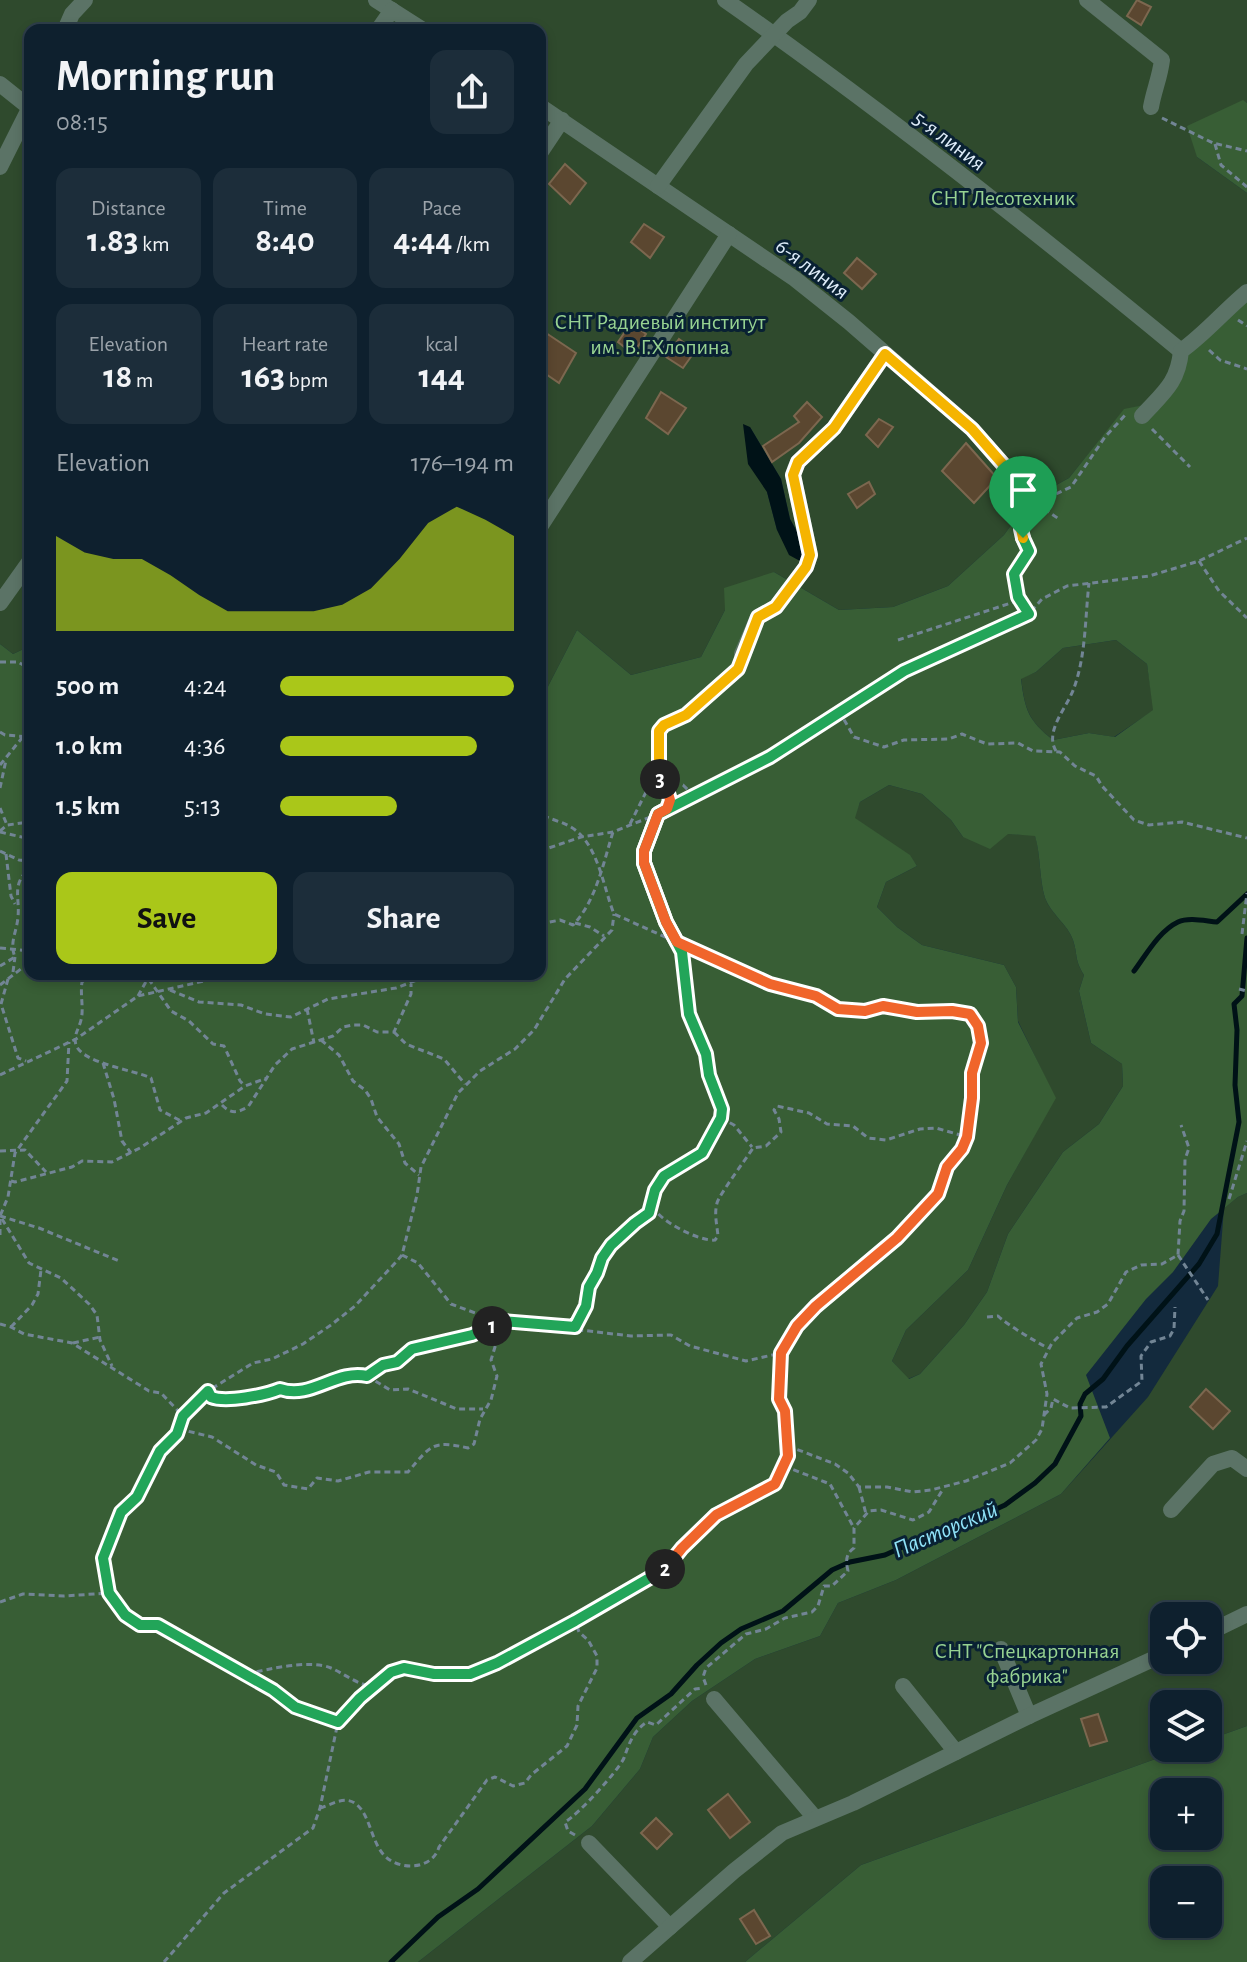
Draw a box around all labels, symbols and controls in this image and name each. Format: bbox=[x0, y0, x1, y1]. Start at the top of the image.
button: share bbox=[430, 50, 514, 134]
text: Morning run bbox=[56, 55, 275, 99]
street label: 5-я линия bbox=[909, 107, 990, 175]
text: 08:15 bbox=[56, 109, 108, 135]
park label: СНТ Лесотехник bbox=[931, 187, 1075, 209]
text: Distance bbox=[91, 197, 166, 219]
text: Time bbox=[263, 197, 307, 219]
text: Pace bbox=[422, 197, 461, 219]
text: 1.83 bbox=[87, 224, 138, 258]
text: 8:40 bbox=[255, 224, 315, 258]
text: 4:44 bbox=[393, 224, 452, 258]
text: km bbox=[138, 233, 170, 255]
text: /km bbox=[452, 233, 490, 255]
street label: 6-я линия bbox=[772, 234, 853, 303]
park label: СНТ Радиевый институт им. В.Г.Хлопина bbox=[555, 311, 766, 358]
text: Elevation bbox=[89, 333, 168, 355]
text: Heart rate bbox=[242, 333, 328, 355]
text: kcal bbox=[425, 333, 458, 355]
text: 18 bbox=[103, 360, 132, 394]
text: 163 bbox=[242, 360, 285, 394]
text: 144 bbox=[418, 360, 465, 394]
text: m bbox=[132, 369, 153, 391]
text: bpm bbox=[285, 369, 328, 391]
text: Elevation bbox=[56, 450, 150, 476]
text: 176–194 m bbox=[411, 450, 514, 476]
pin bbox=[989, 456, 1057, 538]
icon: arrive bbox=[1001, 468, 1045, 512]
text: 500 m bbox=[56, 673, 119, 699]
text: 4:24 bbox=[184, 673, 227, 699]
text: 1.0 km bbox=[56, 733, 123, 759]
text: 4:36 bbox=[184, 733, 225, 759]
pin: 3 bbox=[640, 759, 680, 799]
text: 3 bbox=[655, 768, 665, 790]
text: 1.5 km bbox=[56, 793, 120, 819]
text: 5:13 bbox=[184, 793, 220, 819]
button: Save bbox=[56, 872, 277, 964]
button: Share bbox=[293, 872, 514, 964]
pin: 1 bbox=[472, 1306, 512, 1346]
text: 1 bbox=[488, 1315, 496, 1337]
water label: Пасторский bbox=[890, 1497, 1001, 1563]
pin: 2 bbox=[645, 1549, 685, 1589]
text: 2 bbox=[660, 1558, 670, 1580]
map controls bbox=[1150, 1602, 1222, 1938]
button: locate bbox=[1150, 1602, 1222, 1674]
park label: СНТ "Спецкартонная фабрика" bbox=[935, 1640, 1119, 1687]
button: layers bbox=[1150, 1690, 1222, 1762]
button: + bbox=[1150, 1778, 1222, 1850]
button: − bbox=[1150, 1866, 1222, 1938]

